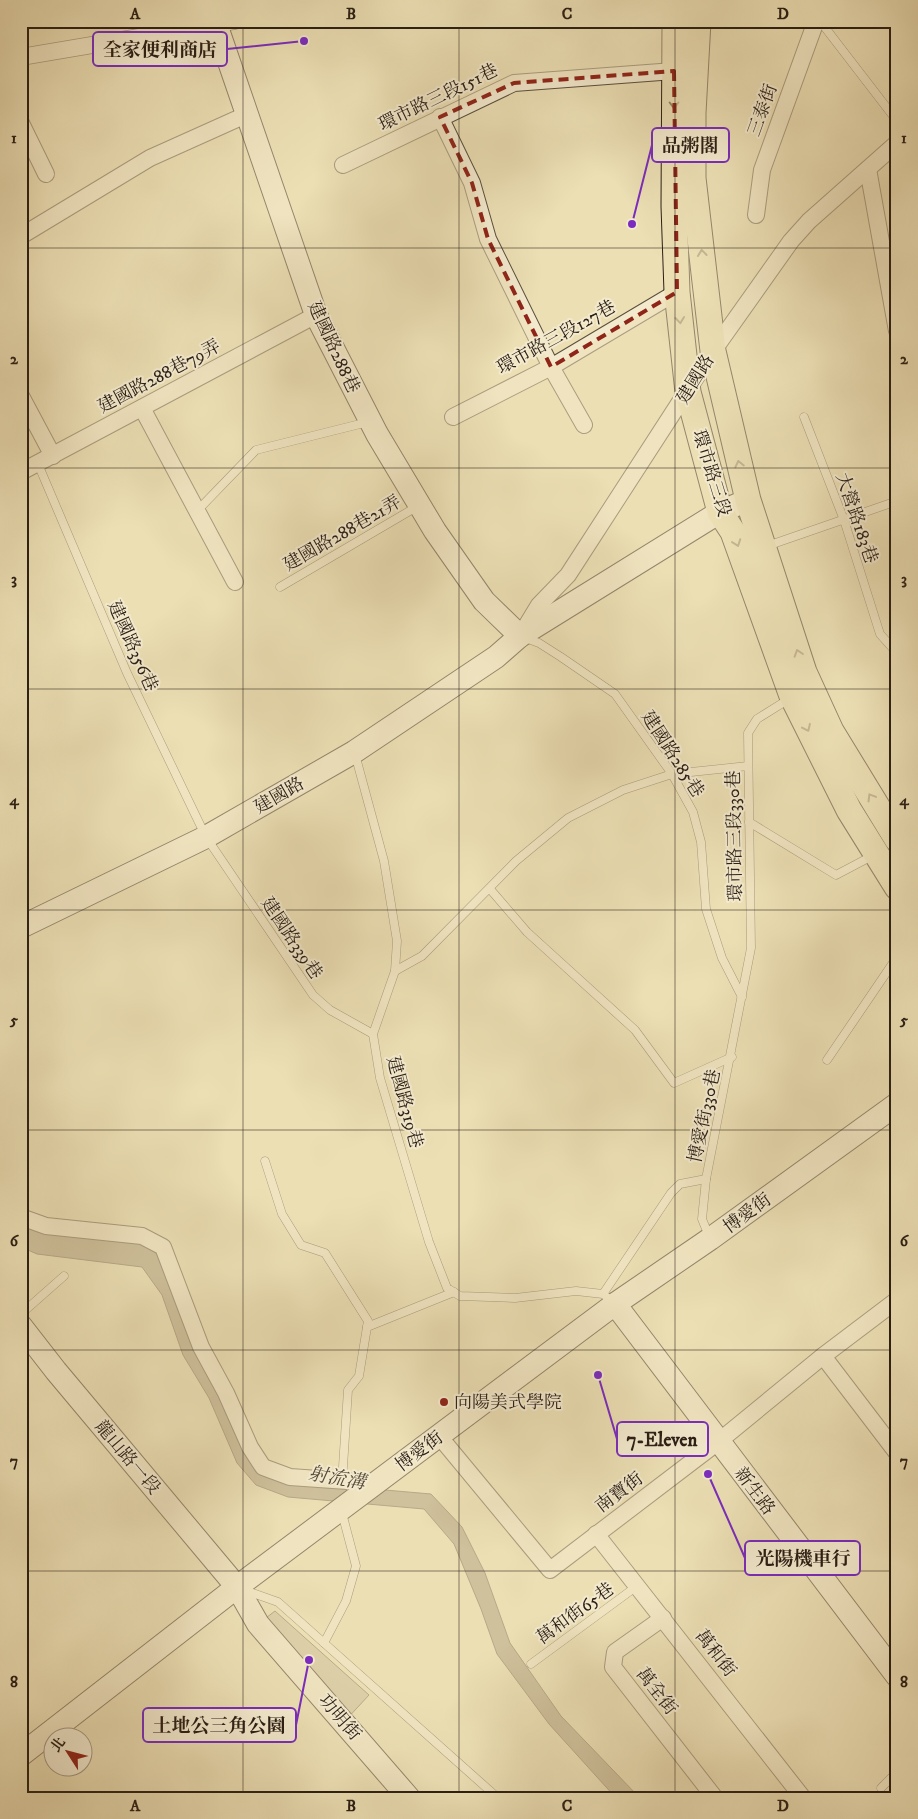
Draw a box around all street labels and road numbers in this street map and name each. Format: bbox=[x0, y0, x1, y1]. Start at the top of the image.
street label: 環市路三段151巷 bbox=[375, 60, 502, 136]
street label: 三泰街 bbox=[743, 81, 783, 139]
street label: 環市路三段127巷 bbox=[493, 296, 620, 380]
street label: 建國路288巷 bbox=[302, 298, 364, 397]
street label: 建國路288巷79弄 bbox=[95, 335, 224, 418]
street label: 建國路 bbox=[672, 351, 719, 408]
street label: 環市路三段 bbox=[687, 427, 735, 520]
street label: 大營路183巷 bbox=[830, 470, 882, 567]
street label: 建國路288巷21弄 bbox=[280, 491, 405, 576]
street label: 建國路356巷 bbox=[102, 598, 162, 695]
street label: 建國路285巷 bbox=[636, 707, 708, 802]
street label: 環市路三段330巷 bbox=[723, 770, 747, 902]
street label: 建國路 bbox=[251, 773, 308, 819]
street label: 建國路339巷 bbox=[256, 893, 327, 984]
street label: 建國路319巷 bbox=[381, 1054, 427, 1151]
street label: 博愛街330巷 bbox=[684, 1067, 726, 1165]
street label: 博愛街 bbox=[719, 1189, 776, 1239]
street label: 龍山路一段 bbox=[90, 1416, 165, 1499]
street label: 博愛街 bbox=[391, 1427, 448, 1477]
street label: 新生路 bbox=[729, 1463, 779, 1520]
street label: 南寶街 bbox=[591, 1468, 648, 1518]
street label: 萬和街65巷 bbox=[533, 1578, 619, 1649]
street label: 萬和街 bbox=[690, 1626, 741, 1682]
street label: 萬全街 bbox=[631, 1664, 682, 1720]
street label: 功明街 bbox=[313, 1690, 365, 1745]

